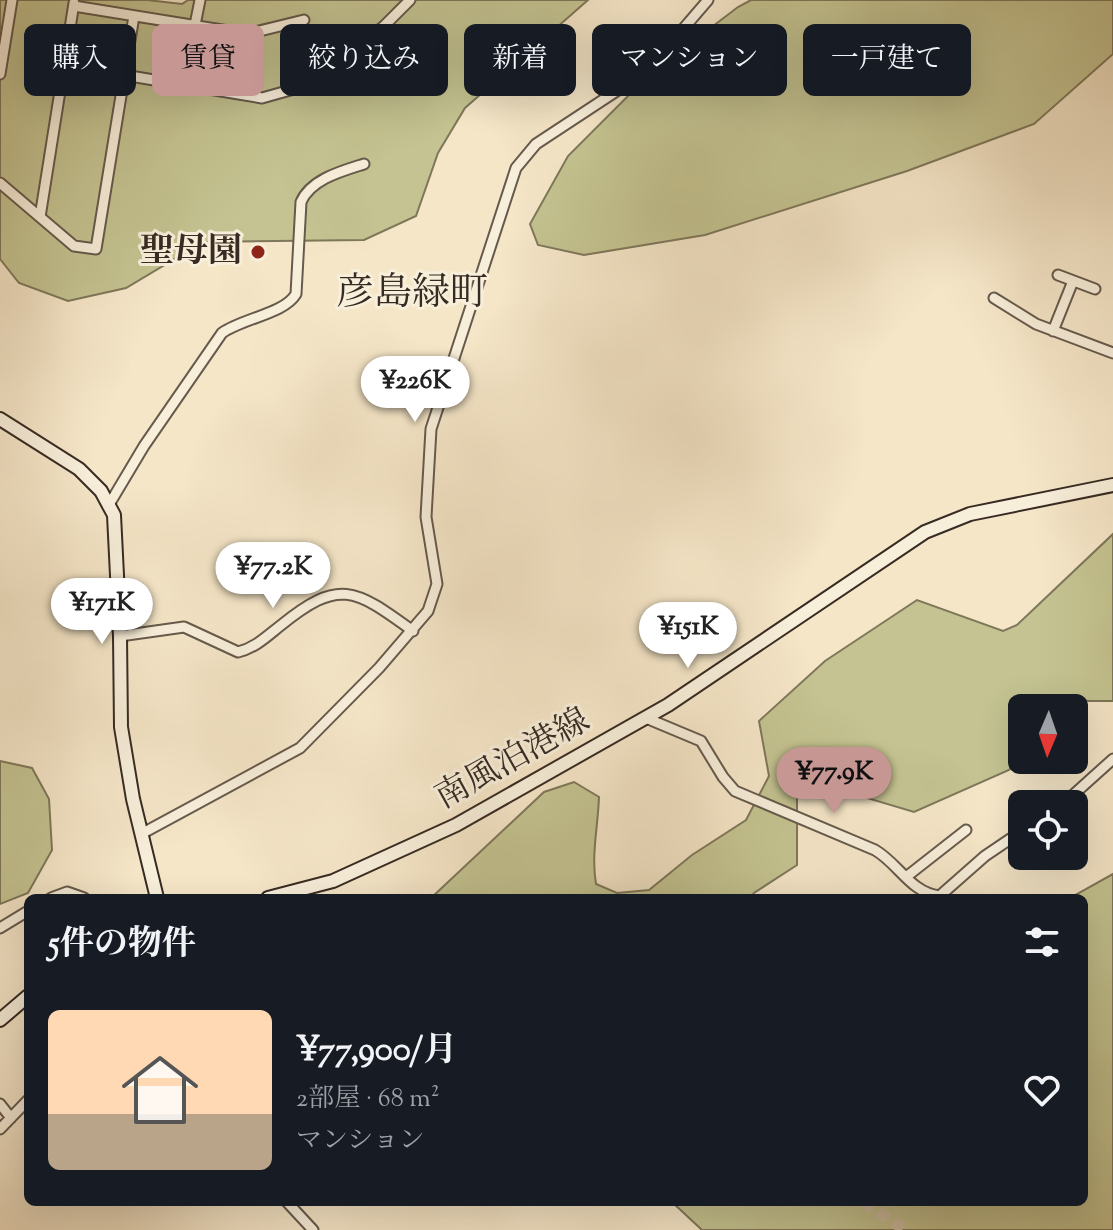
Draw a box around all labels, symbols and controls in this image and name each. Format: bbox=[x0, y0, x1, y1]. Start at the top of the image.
chip: 購入 bbox=[24, 24, 136, 96]
chip: 賃貸 bbox=[152, 24, 264, 96]
chip: 絞り込み bbox=[280, 24, 448, 96]
chip: 新着 bbox=[464, 24, 576, 96]
chip: マンション bbox=[592, 24, 787, 96]
chip: 一戸建て bbox=[803, 24, 971, 96]
place label: 聖母園 bbox=[140, 228, 242, 277]
marker: 聖母園 bbox=[249, 243, 267, 261]
district label: 彦島緑町 bbox=[336, 268, 488, 322]
pin: ¥226K bbox=[359, 356, 471, 424]
text: ¥226K bbox=[379, 363, 451, 400]
pin: ¥77.2K bbox=[208, 542, 338, 610]
text: ¥77.2K bbox=[233, 549, 313, 586]
pin: ¥171K bbox=[46, 578, 158, 646]
text: ¥171K bbox=[69, 585, 135, 622]
pin: ¥151K bbox=[632, 602, 744, 670]
text: ¥151K bbox=[657, 609, 719, 646]
north arrow bbox=[1008, 694, 1088, 774]
map controls bbox=[1008, 694, 1088, 870]
street label: 南風泊港線 bbox=[427, 697, 599, 823]
pin: ¥77.9K bbox=[769, 747, 899, 815]
text: ¥77.9K bbox=[794, 754, 874, 791]
button: locate bbox=[1008, 790, 1088, 870]
icon: filters bbox=[1020, 920, 1064, 964]
text: 5件の物件 bbox=[48, 921, 196, 970]
text: ¥77,900/月 bbox=[296, 1027, 457, 1076]
icon: home bbox=[112, 1042, 208, 1138]
icon: heart bbox=[1020, 1068, 1064, 1112]
text: 2部屋 · 68 m² bbox=[296, 1081, 440, 1118]
text: マンション bbox=[296, 1123, 425, 1160]

